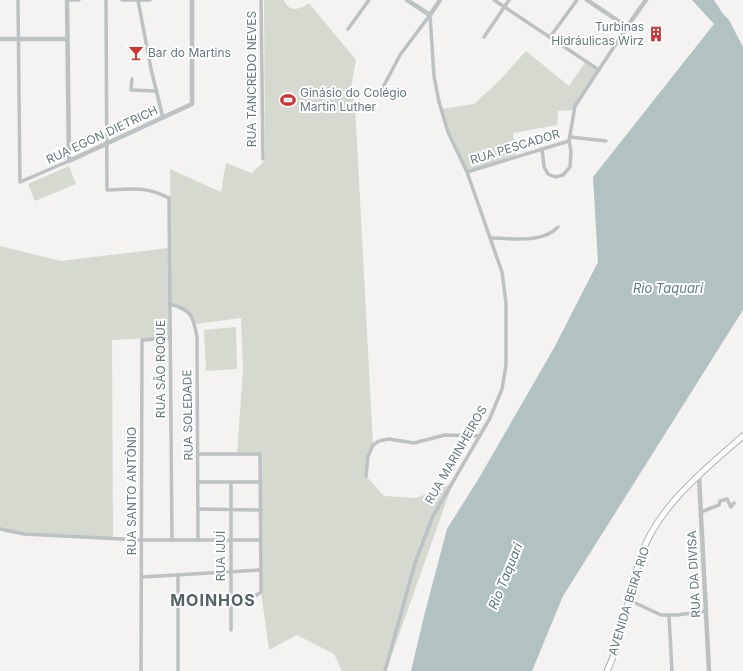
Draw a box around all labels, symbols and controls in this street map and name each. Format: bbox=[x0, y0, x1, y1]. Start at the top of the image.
street label: RUA TANCREDO NEVES bbox=[244, 10, 259, 147]
place label: Turbinas Hidráulicas Wirz bbox=[551, 19, 644, 48]
building icon: Turbinas Hidráulicas Wirz bbox=[647, 25, 665, 43]
bar icon: Bar do Martins bbox=[127, 44, 145, 62]
place label: Bar do Martins bbox=[148, 45, 231, 60]
place label: Ginásio do Colégio Martin Luther bbox=[300, 85, 407, 114]
sports icon: Ginásio do Colégio Martin Luther bbox=[279, 91, 297, 109]
street label: RUA EGON DIETRICH bbox=[44, 102, 160, 167]
street label: RUA PESCADOR bbox=[468, 126, 562, 167]
water label: Rio Taquari bbox=[633, 280, 704, 296]
street label: RUA SÃO ROQUE bbox=[153, 320, 168, 418]
street label: RUA SOLEDADE bbox=[179, 369, 196, 461]
street label: RUA MARINHEIROS bbox=[421, 403, 490, 507]
street label: RUA SANTO ANTÔNIO bbox=[124, 427, 139, 555]
street label: RUA IJUÍ bbox=[213, 530, 228, 581]
street label: RUA DA DIVISA bbox=[684, 530, 703, 618]
water label: Rio Taquari bbox=[484, 540, 526, 612]
street label: AVENIDA BEIRA RIO bbox=[605, 545, 652, 657]
district label: MOINHOS bbox=[170, 590, 256, 610]

